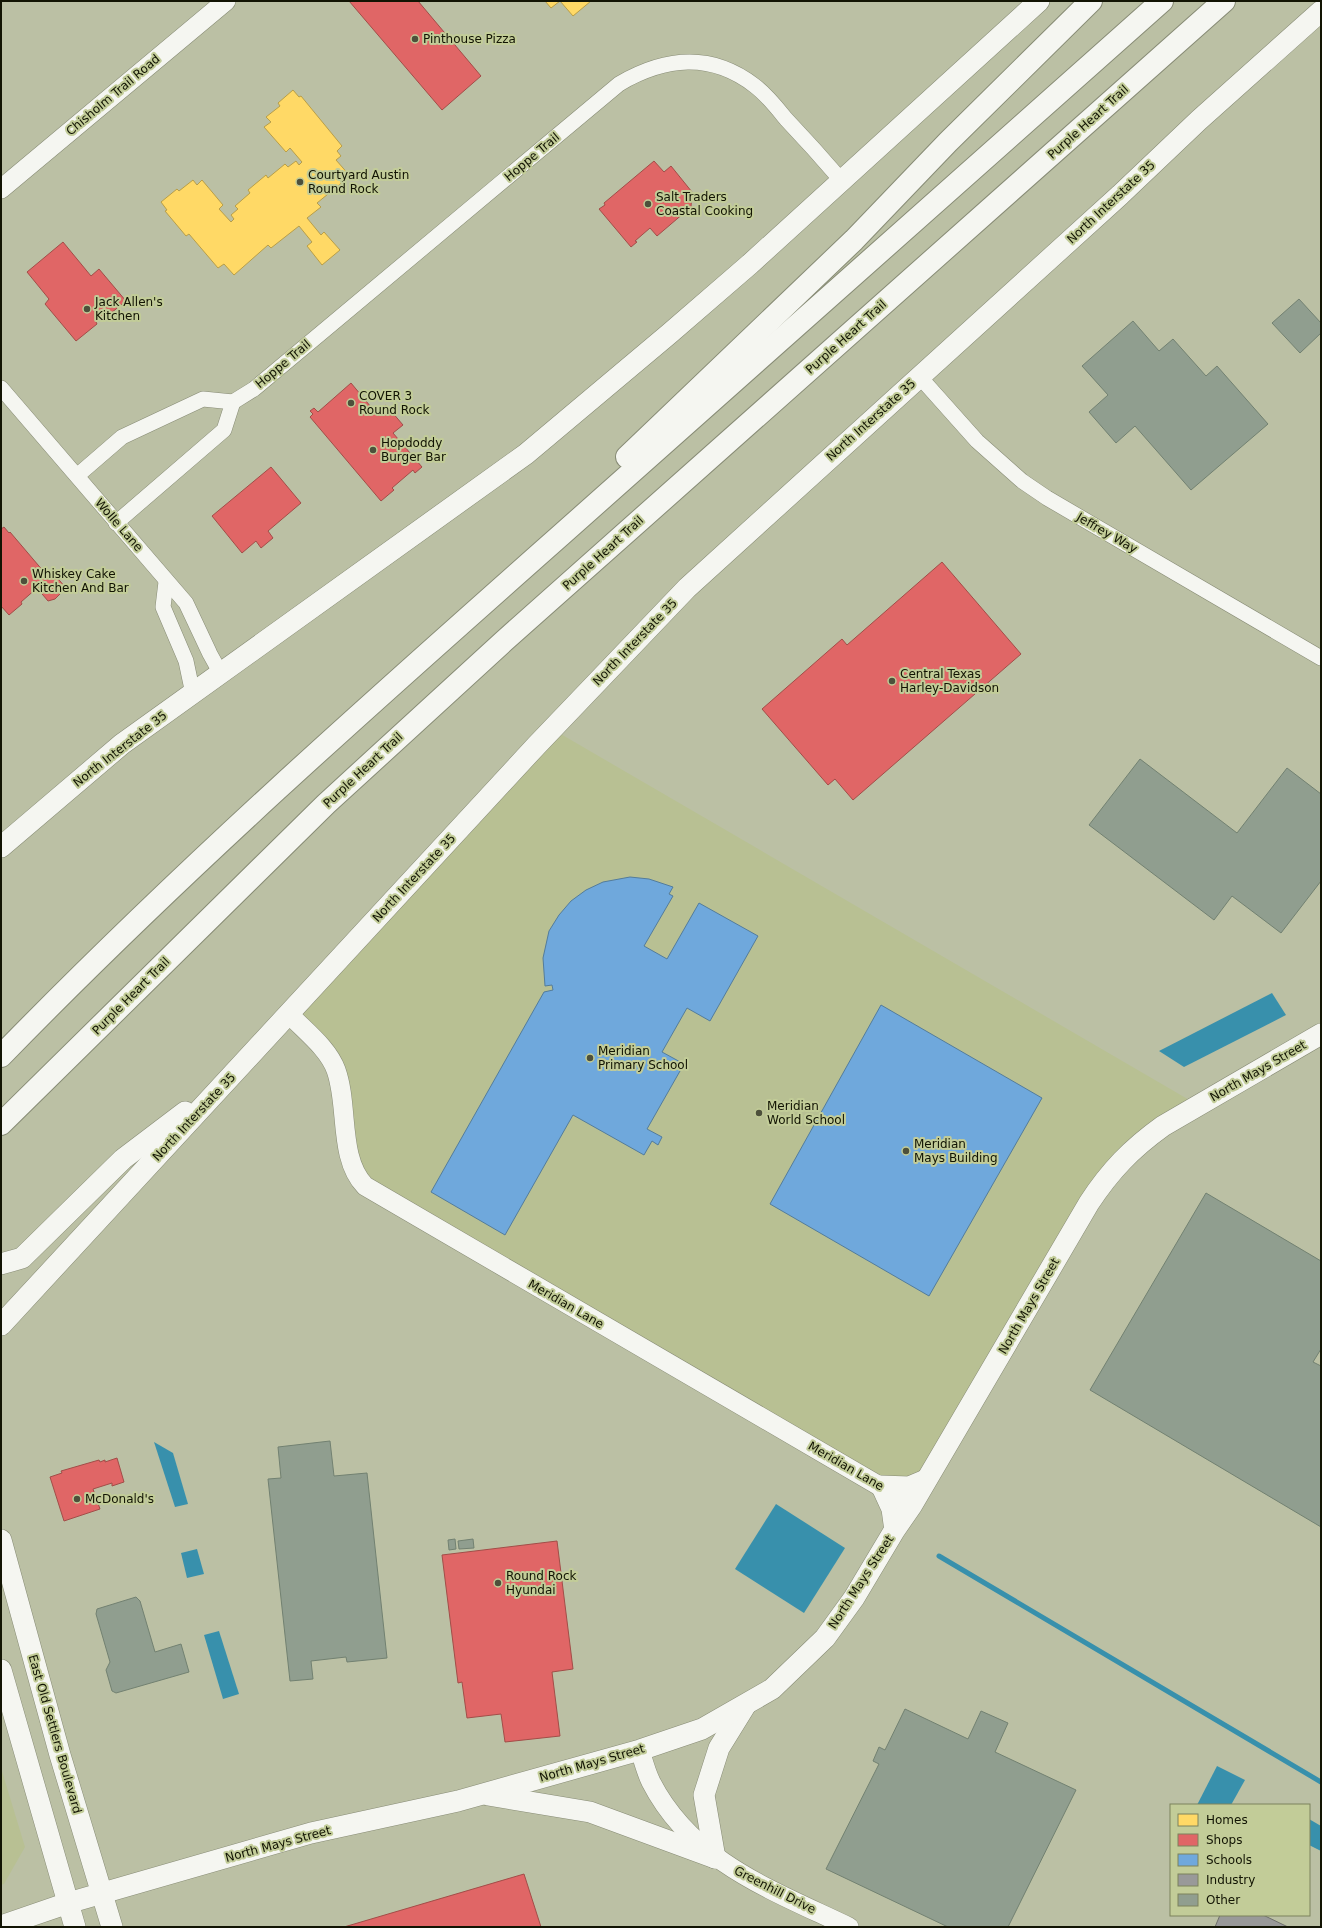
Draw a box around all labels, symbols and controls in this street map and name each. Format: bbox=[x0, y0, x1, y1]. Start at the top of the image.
place label: Pinthouse Pizza bbox=[423, 32, 516, 46]
marker: Pinthouse Pizza bbox=[410, 34, 420, 44]
street label: Chisholm Trail Road bbox=[63, 52, 163, 138]
street label: Purple Heart Trail bbox=[1045, 82, 1131, 162]
street label: Hoppe Trail bbox=[502, 130, 562, 184]
street label: North Interstate 35 bbox=[1064, 158, 1158, 246]
place label: Courtyard Austin Round Rock bbox=[308, 168, 409, 196]
marker: Courtyard Austin Round Rock bbox=[295, 177, 305, 187]
place label: Salt Traders Coastal Cooking bbox=[656, 190, 753, 218]
marker: Salt Traders Coastal Cooking bbox=[643, 199, 653, 209]
place label: Jack Allen's Kitchen bbox=[94, 295, 163, 323]
street label: Purple Heart Trail bbox=[803, 297, 889, 377]
marker: Jack Allen's Kitchen bbox=[82, 304, 92, 314]
street label: Hoppe Trail bbox=[253, 337, 313, 391]
street label: North Interstate 35 bbox=[824, 376, 918, 464]
place label: COVER 3 Round Rock bbox=[359, 389, 430, 417]
marker: COVER 3 Round Rock bbox=[346, 398, 356, 408]
place label: Hopdoddy Burger Bar bbox=[381, 436, 446, 464]
marker: Hopdoddy Burger Bar bbox=[368, 445, 378, 455]
street label: Wolle Lane bbox=[92, 496, 146, 554]
street label: Jeffrey Way bbox=[1073, 510, 1140, 556]
street label: Purple Heart Trail bbox=[560, 513, 646, 593]
place label: Whiskey Cake Kitchen And Bar bbox=[32, 567, 129, 595]
marker: Whiskey Cake Kitchen And Bar bbox=[19, 576, 29, 586]
street label: North Interstate 35 bbox=[590, 596, 680, 688]
place label: Central Texas Harley-Davidson bbox=[900, 667, 999, 695]
marker: Central Texas Harley-Davidson bbox=[887, 676, 897, 686]
street label: North Interstate 35 bbox=[70, 708, 170, 790]
street label: Purple Heart Trail bbox=[320, 730, 406, 810]
street label: North Interstate 35 bbox=[370, 831, 458, 925]
street label: Purple Heart Trail bbox=[89, 954, 173, 1038]
street label: North Mays Street bbox=[1207, 1038, 1309, 1104]
place label: Meridian Primary School bbox=[598, 1044, 688, 1072]
marker: Meridian Primary School bbox=[585, 1053, 595, 1063]
street label: North Interstate 35 bbox=[150, 1070, 238, 1164]
place label: Meridian World School bbox=[767, 1099, 845, 1127]
marker: Meridian World School bbox=[754, 1108, 764, 1118]
place label: Meridian Mays Building bbox=[914, 1137, 998, 1165]
marker: Meridian Mays Building bbox=[901, 1146, 911, 1156]
street label: North Mays Street bbox=[996, 1255, 1062, 1357]
street label: Meridian Lane bbox=[526, 1277, 606, 1331]
street label: Meridian Lane bbox=[806, 1439, 886, 1493]
place label: McDonald's bbox=[85, 1492, 154, 1506]
marker: McDonald's bbox=[72, 1494, 82, 1504]
street label: North Mays Street bbox=[826, 1532, 897, 1631]
place label: Round Rock Hyundai bbox=[506, 1569, 577, 1597]
marker: Round Rock Hyundai bbox=[493, 1578, 503, 1588]
street label: East Old Settlers Boulevard bbox=[26, 1653, 84, 1815]
street label: North Mays Street bbox=[538, 1741, 646, 1785]
legend bbox=[1170, 1804, 1310, 1916]
text: Homes bbox=[1206, 1813, 1248, 1827]
street label: North Mays Street bbox=[224, 1823, 333, 1865]
text: Shops bbox=[1206, 1833, 1242, 1847]
text: Schools bbox=[1206, 1853, 1252, 1867]
street label: Greenhill Drive bbox=[732, 1863, 818, 1917]
text: Industry bbox=[1206, 1873, 1255, 1887]
text: Other bbox=[1206, 1893, 1240, 1907]

